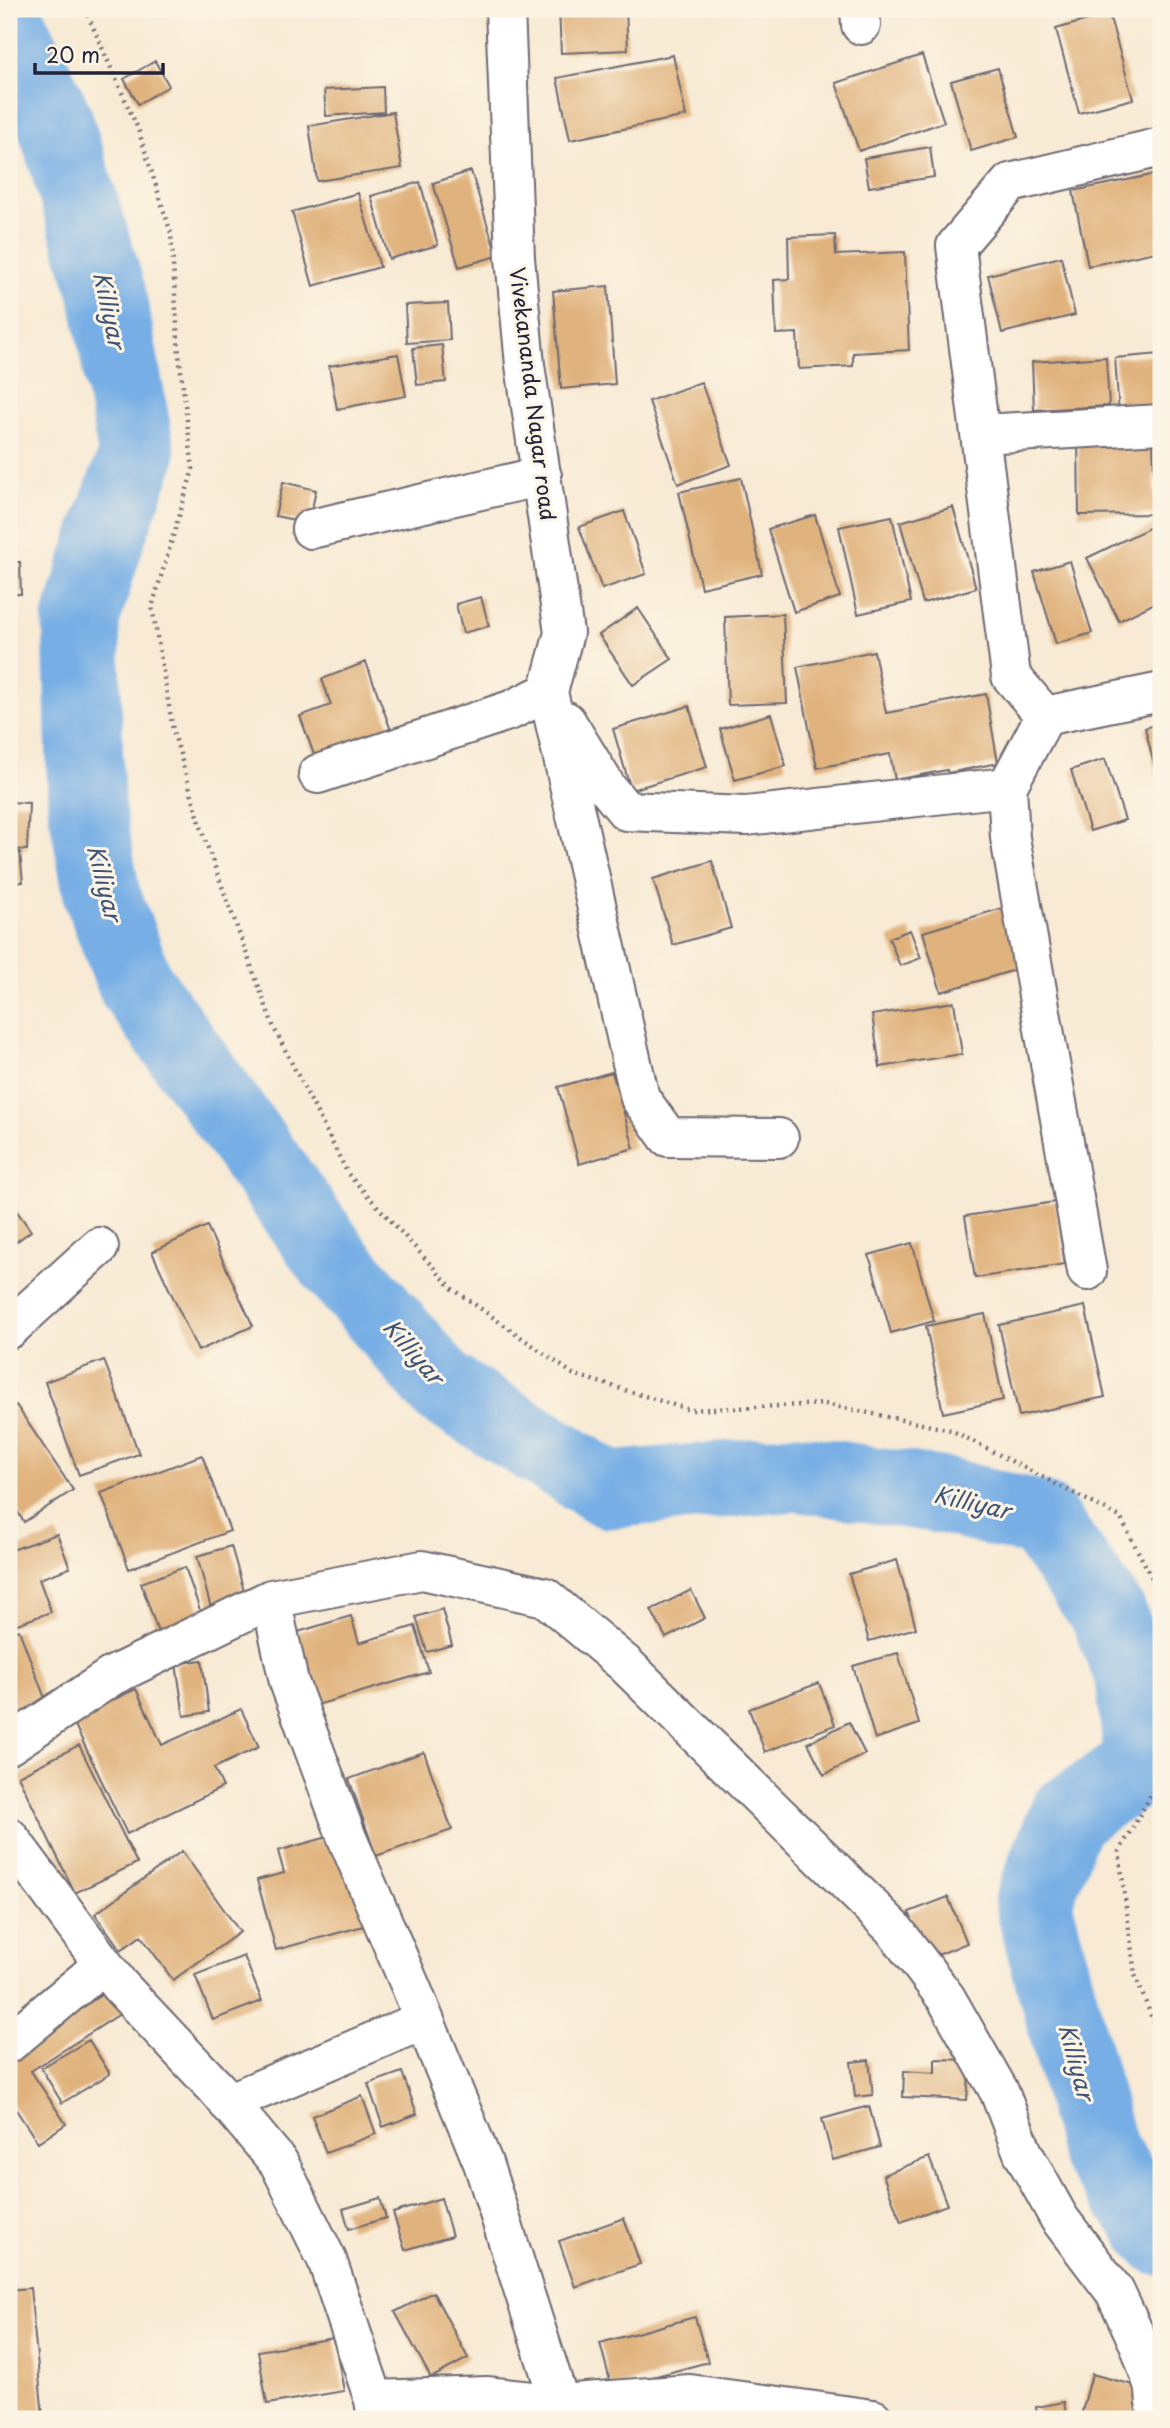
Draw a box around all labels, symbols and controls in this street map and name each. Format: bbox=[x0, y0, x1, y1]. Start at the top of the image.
scale bar bbox=[35, 32, 163, 76]
text: 20 m bbox=[46, 38, 100, 70]
street label: Vivekananda Nagar road bbox=[503, 265, 565, 522]
water label: Killiyar bbox=[85, 268, 136, 355]
water label: Killiyar bbox=[79, 841, 133, 928]
water label: Killiyar bbox=[375, 1310, 455, 1395]
water label: Killiyar bbox=[930, 1476, 1018, 1528]
water label: Killiyar bbox=[1050, 2019, 1105, 2107]

